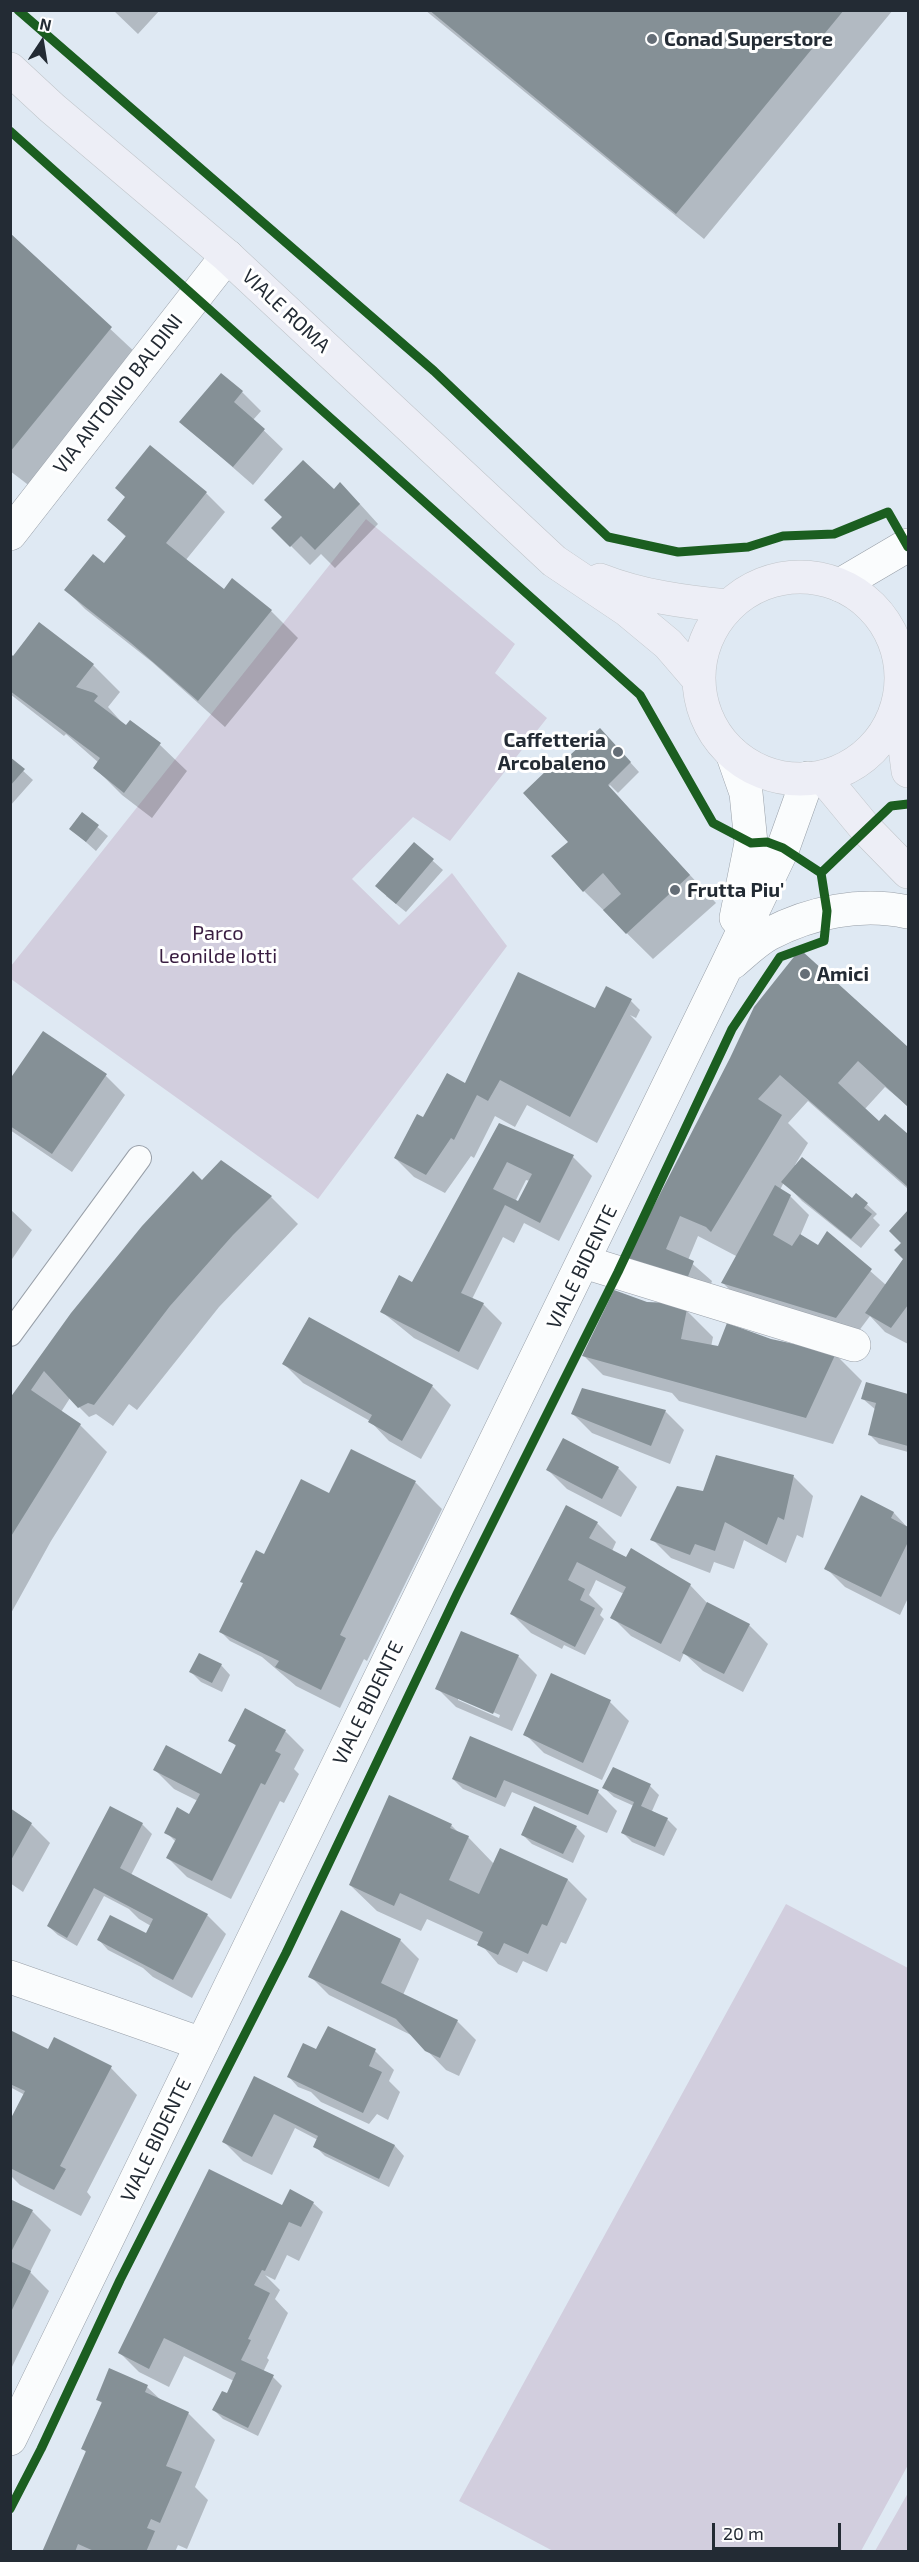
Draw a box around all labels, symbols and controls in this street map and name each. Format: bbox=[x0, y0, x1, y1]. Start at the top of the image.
north arrow bbox=[12, 12, 72, 72]
text: N bbox=[38, 13, 53, 34]
place label: Conad Superstore bbox=[664, 27, 833, 51]
marker: Conad Superstore bbox=[645, 32, 659, 46]
street label: VIALE ROMA bbox=[237, 264, 335, 358]
street label: VIA ANTONIO BALDINI bbox=[48, 310, 188, 478]
place label: Caffetteria Arcobaleno bbox=[498, 728, 606, 775]
marker: Caffetteria Arcobaleno bbox=[611, 745, 625, 759]
place label: Frutta Piu' bbox=[687, 878, 784, 902]
marker: Frutta Piu' bbox=[668, 883, 682, 897]
park label: Parco Leonilde Iotti bbox=[159, 921, 277, 968]
place label: Amici bbox=[817, 962, 869, 986]
marker: Amici bbox=[798, 967, 812, 981]
street label: VIALE BIDENTE bbox=[542, 1201, 622, 1333]
street label: VIALE BIDENTE bbox=[328, 1637, 408, 1769]
street label: VIALE BIDENTE bbox=[116, 2074, 196, 2206]
scale bar bbox=[715, 2511, 844, 2549]
text: 20 m bbox=[723, 2522, 764, 2544]

